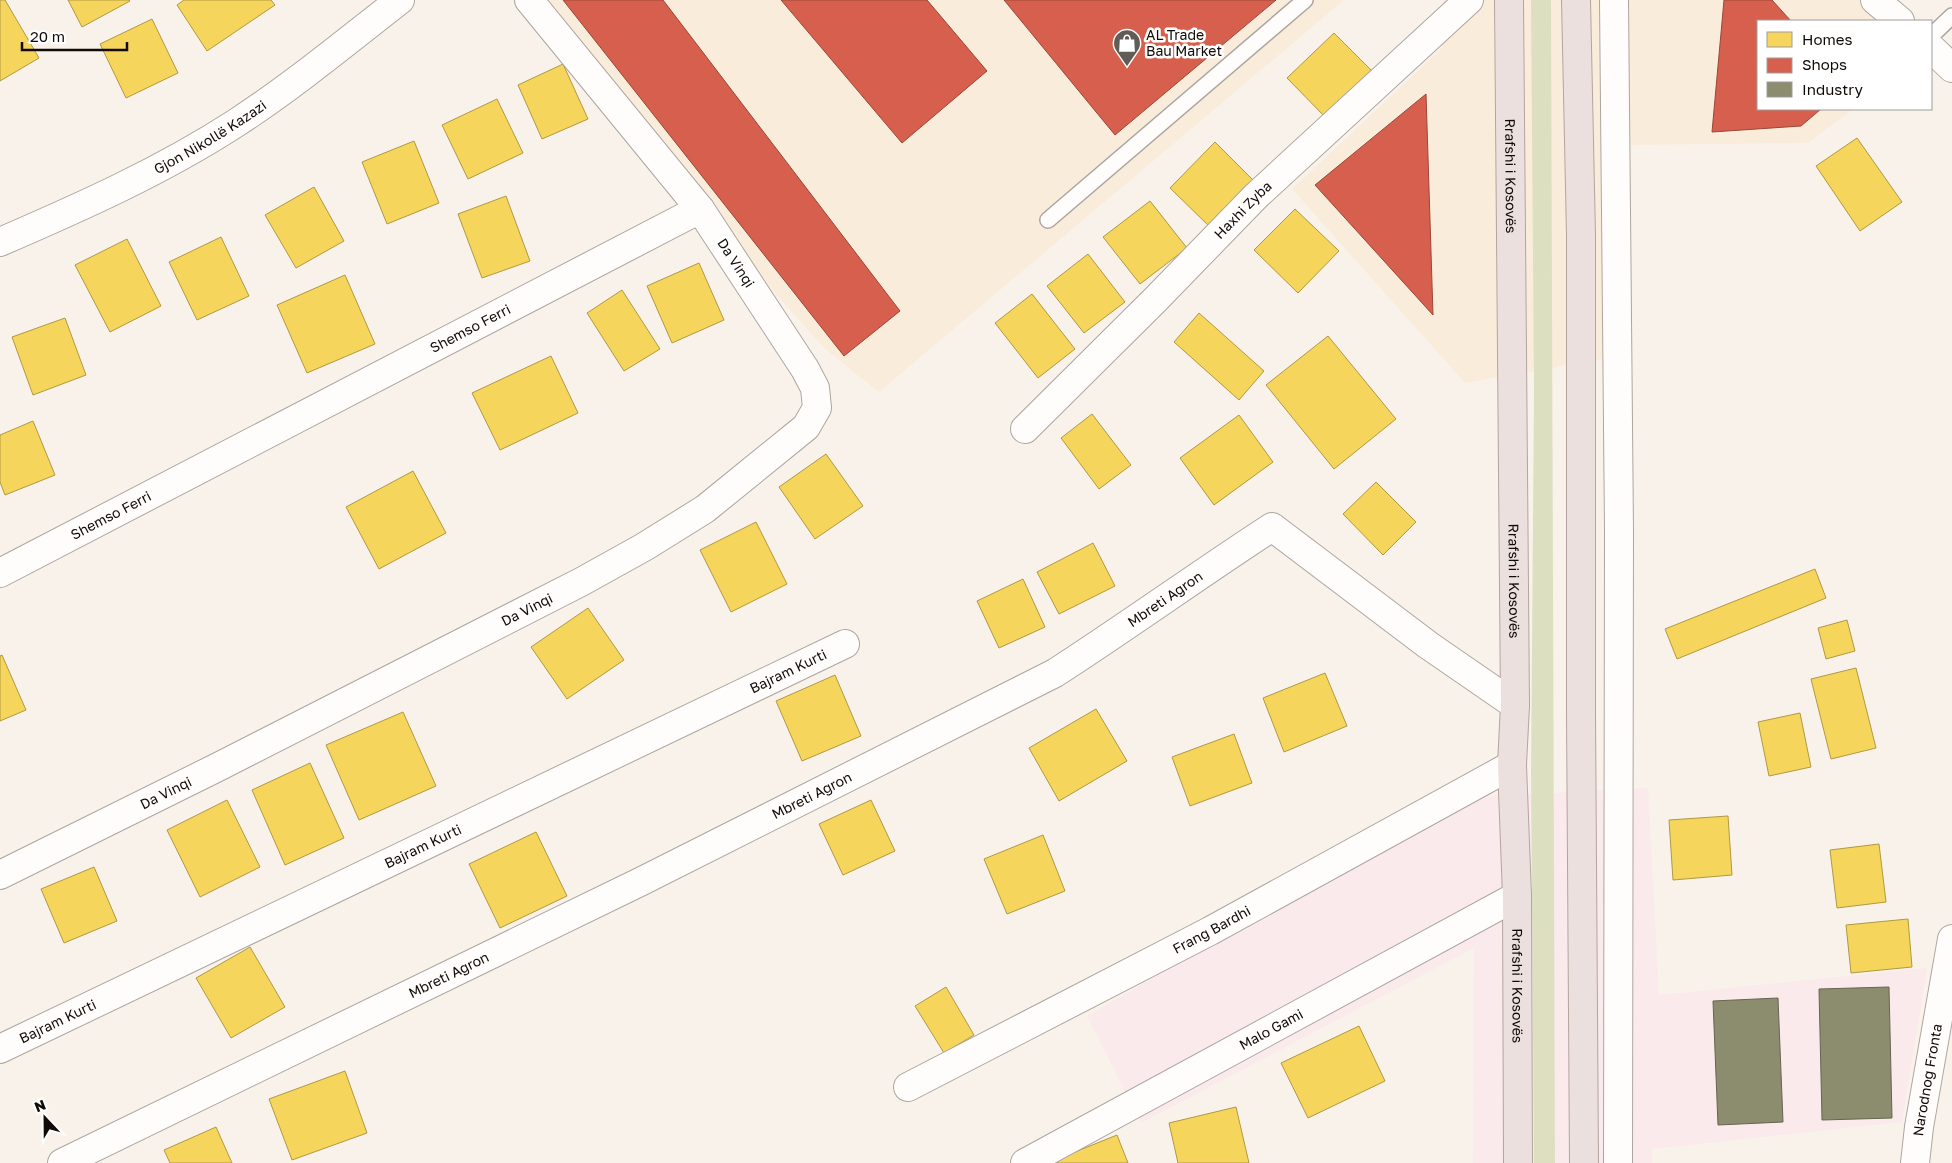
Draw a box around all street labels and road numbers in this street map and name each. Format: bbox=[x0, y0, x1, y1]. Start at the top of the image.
street label: Gjon Nikollë Kazazi bbox=[151, 96, 269, 177]
street label: Rrafshi i Kosovës bbox=[1502, 118, 1520, 234]
street label: Haxhi Zyba bbox=[1210, 177, 1275, 242]
street label: Da Vinqi bbox=[714, 235, 759, 291]
street label: Shemso Ferri bbox=[427, 300, 513, 356]
street label: Shemso Ferri bbox=[68, 487, 154, 543]
street label: Rrafshi i Kosovës bbox=[1505, 523, 1523, 639]
street label: Mbreti Agron bbox=[1124, 567, 1206, 630]
street label: Da Vinqi bbox=[498, 589, 555, 629]
street label: Bajram Kurti bbox=[747, 645, 829, 696]
street label: Mbreti Agron bbox=[769, 768, 854, 822]
street label: Da Vinqi bbox=[137, 773, 194, 812]
street label: Bajram Kurti bbox=[382, 820, 464, 871]
street label: Frang Bardhi bbox=[1170, 901, 1253, 957]
street label: Rrafshi i Kosovës bbox=[1509, 928, 1527, 1043]
street label: Mbreti Agron bbox=[406, 948, 491, 1001]
street label: Bajram Kurti bbox=[16, 995, 99, 1047]
street label: Malo Gami bbox=[1236, 1005, 1306, 1053]
street label: Narodnog Fronta bbox=[1909, 1022, 1945, 1137]

